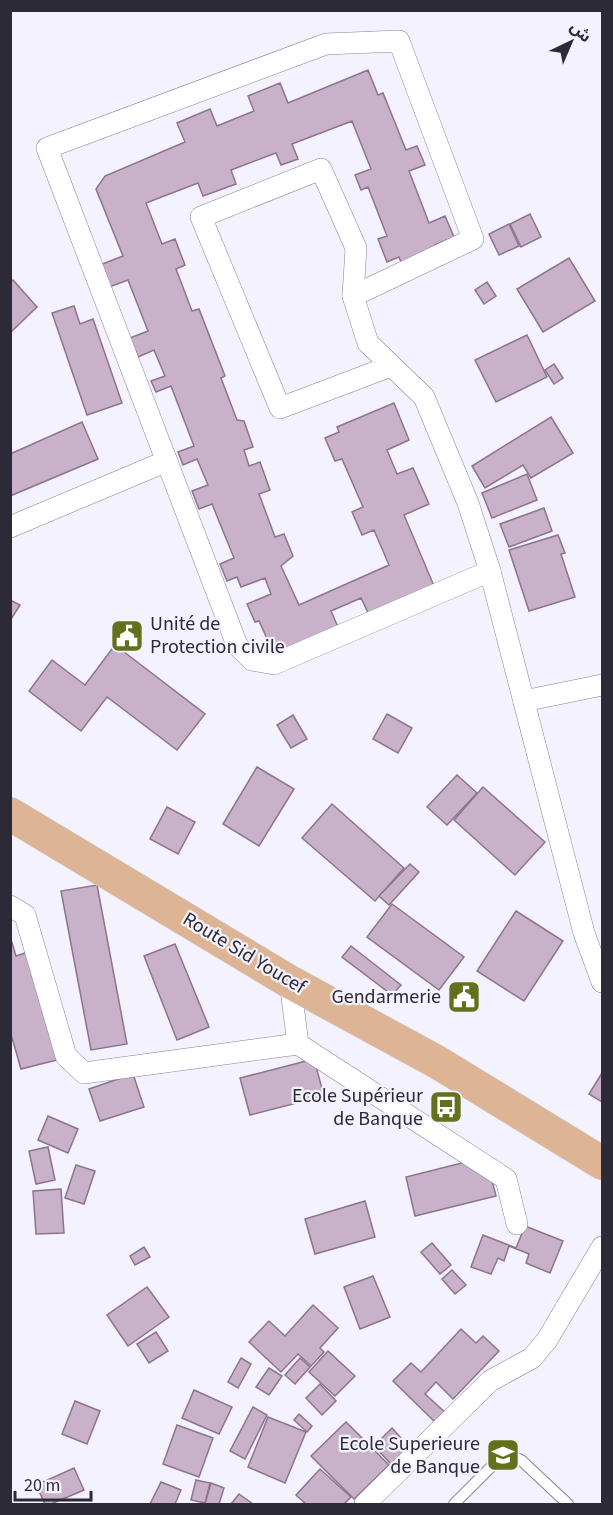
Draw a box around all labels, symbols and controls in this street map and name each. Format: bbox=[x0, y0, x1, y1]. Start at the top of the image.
north arrow bbox=[541, 12, 601, 72]
text: ش bbox=[565, 16, 596, 48]
place label: Unité de Protection civile bbox=[150, 610, 285, 661]
public building icon: Unité de Protection civile bbox=[109, 618, 145, 654]
street label: Route Sid Youcef bbox=[177, 905, 312, 1001]
public building icon: Gendarmerie bbox=[446, 979, 482, 1015]
place label: Gendarmerie bbox=[331, 983, 441, 1011]
place label: Ecole Supérieur de Banque bbox=[292, 1082, 423, 1133]
bus stop icon: Ecole Supérieur de Banque bbox=[428, 1089, 464, 1125]
place label: Ecole Superieure de Banque bbox=[339, 1430, 480, 1481]
school or university icon: Ecole Superieure de Banque bbox=[485, 1437, 521, 1473]
scale bar bbox=[15, 1464, 92, 1502]
text: 20 m bbox=[24, 1473, 60, 1498]

